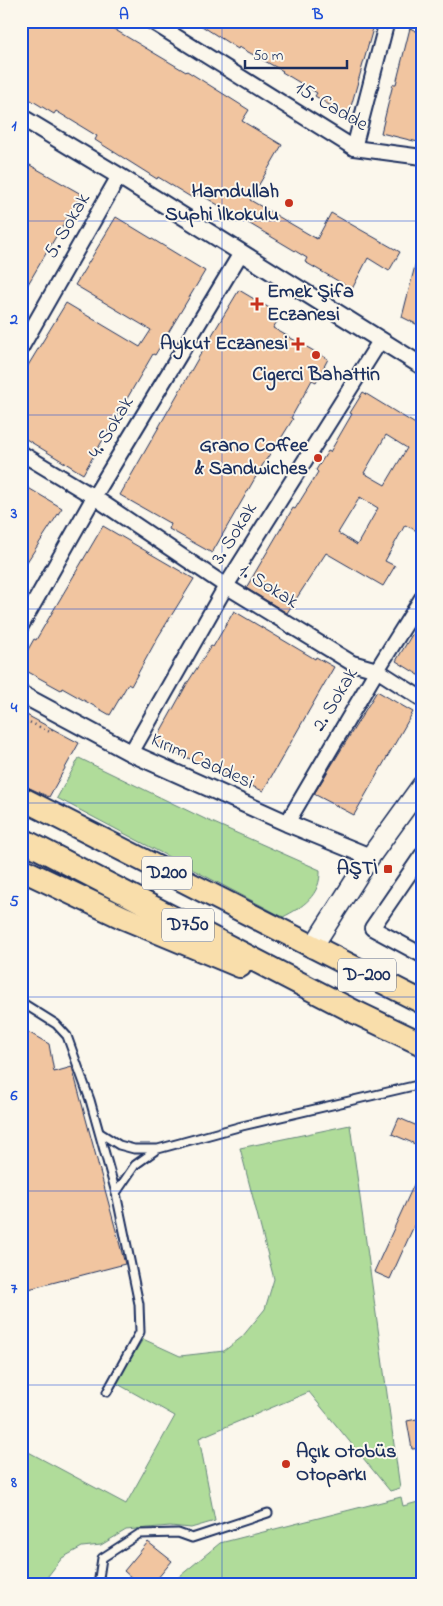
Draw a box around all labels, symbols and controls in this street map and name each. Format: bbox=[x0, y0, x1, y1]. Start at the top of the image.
text: A bbox=[119, 3, 129, 27]
text: B bbox=[312, 3, 324, 27]
scale bar bbox=[245, 38, 348, 70]
text: 50 m bbox=[253, 45, 284, 67]
street label: 15. Cadde bbox=[289, 74, 373, 140]
text: 1 bbox=[11, 114, 17, 138]
place label: Hamdullah Suphi İlkokulu bbox=[165, 178, 279, 230]
street label: 5. Sokak bbox=[38, 188, 99, 264]
marker: Hamdullah Suphi İlkokulu bbox=[283, 197, 295, 209]
place label: Emek Şifa Eczanesi bbox=[267, 278, 354, 330]
marker: Emek Şifa Eczanesi bbox=[251, 298, 263, 310]
text: 2 bbox=[9, 308, 18, 332]
place label: Aykut Eczanesi bbox=[160, 330, 288, 360]
marker: Aykut Eczanesi bbox=[292, 338, 304, 350]
marker: Cigerci Bahattin bbox=[310, 349, 322, 361]
place label: Cigerci Bahattin bbox=[252, 361, 380, 391]
street label: 4. Sokak bbox=[82, 391, 142, 465]
place label: Grano Coffee & Sandwiches bbox=[194, 432, 309, 484]
marker: Grano Coffee & Sandwiches bbox=[312, 452, 324, 464]
street label: 3. Sokak bbox=[205, 497, 266, 571]
text: 3 bbox=[10, 502, 18, 526]
street label: 1. Sokak bbox=[232, 557, 304, 617]
street label: 2. Sokak bbox=[306, 662, 367, 737]
text: 4 bbox=[10, 696, 18, 720]
street label: Kırım Caddesi bbox=[146, 726, 258, 798]
place label: AŞTİ bbox=[337, 855, 378, 884]
road number: D200 bbox=[142, 856, 192, 890]
marker: AŞTİ bbox=[382, 863, 394, 875]
text: 5 bbox=[9, 890, 19, 914]
road number: D750 bbox=[162, 908, 214, 942]
road number: D-200 bbox=[338, 958, 396, 992]
text: 6 bbox=[9, 1084, 18, 1108]
text: 7 bbox=[11, 1277, 18, 1301]
place label: Açık Otobüs Otoparkı bbox=[296, 1438, 396, 1490]
marker: Açık Otobüs Otoparkı bbox=[280, 1458, 292, 1470]
text: 8 bbox=[10, 1471, 17, 1495]

